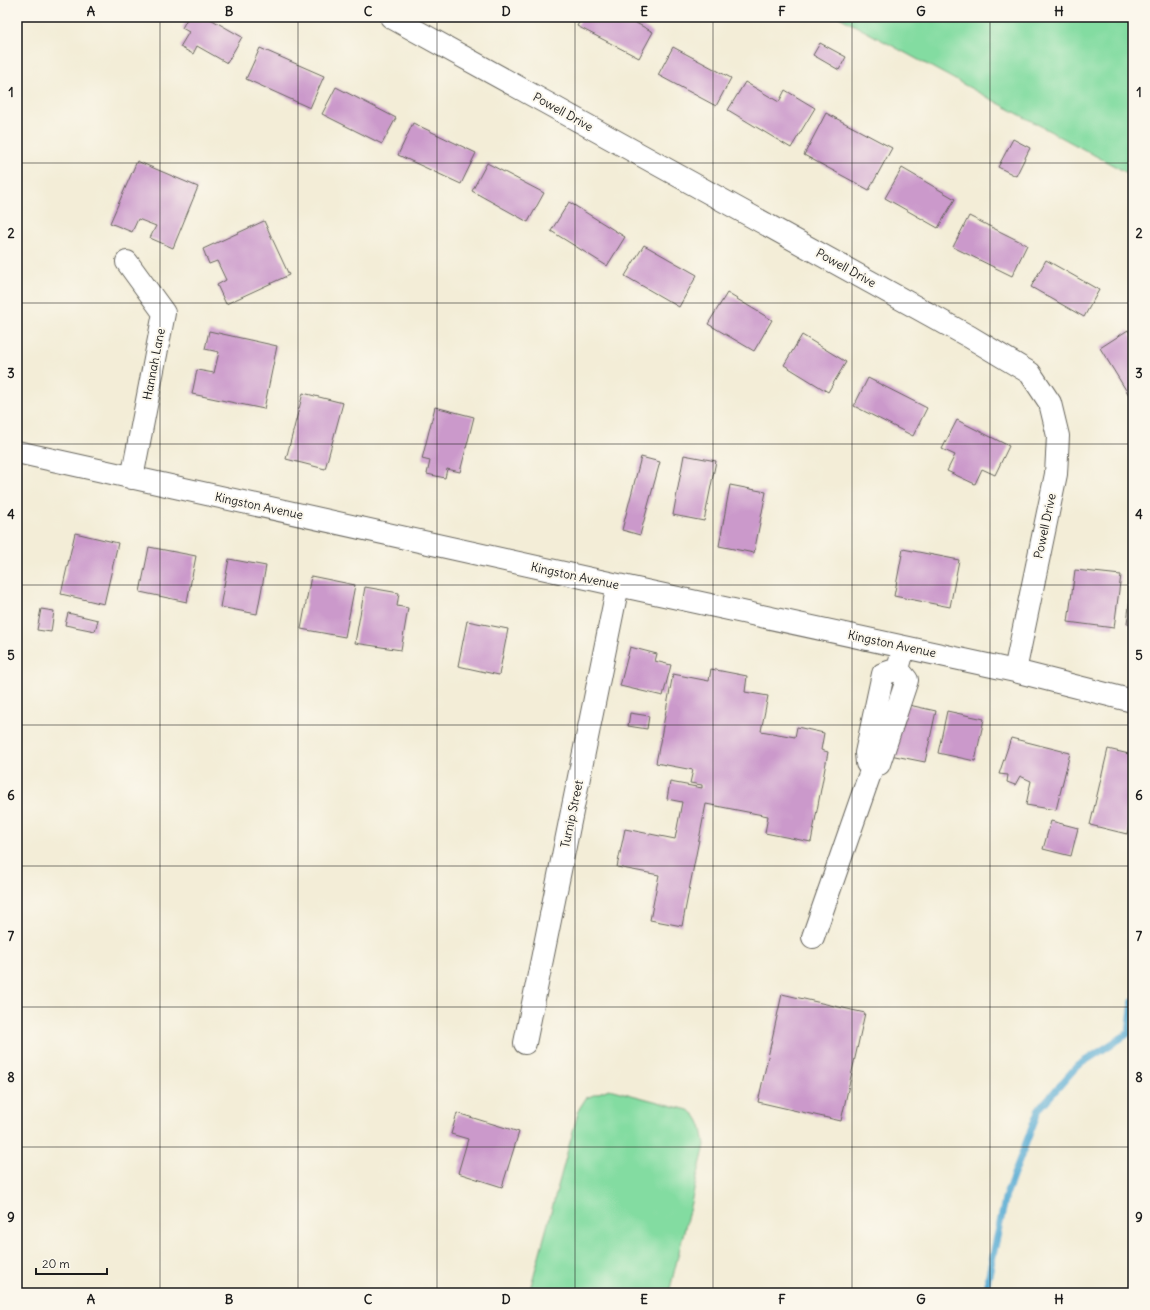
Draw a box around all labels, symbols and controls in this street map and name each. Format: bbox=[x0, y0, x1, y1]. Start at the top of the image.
text: A bbox=[87, 3, 96, 20]
text: B bbox=[225, 3, 234, 20]
text: C bbox=[364, 3, 373, 20]
text: D bbox=[501, 3, 511, 20]
text: E bbox=[640, 3, 648, 20]
text: F bbox=[778, 3, 786, 20]
text: G bbox=[916, 3, 926, 20]
text: H bbox=[1054, 3, 1064, 20]
text: 1 bbox=[8, 84, 14, 101]
text: 1 bbox=[1136, 84, 1142, 101]
street label: Powell Drive bbox=[531, 89, 596, 134]
text: 2 bbox=[7, 225, 15, 242]
text: 2 bbox=[1135, 225, 1143, 242]
street label: Powell Drive bbox=[814, 245, 879, 290]
street label: Hannah Lane bbox=[139, 327, 168, 401]
text: 3 bbox=[7, 365, 15, 382]
text: 3 bbox=[1135, 365, 1143, 382]
street label: Kingston Avenue bbox=[214, 489, 305, 522]
street label: Powell Drive bbox=[1030, 492, 1059, 560]
text: 4 bbox=[7, 506, 15, 523]
text: 4 bbox=[1135, 506, 1143, 523]
street label: Kingston Avenue bbox=[530, 559, 621, 592]
street label: Kingston Avenue bbox=[847, 627, 938, 660]
text: 5 bbox=[7, 647, 15, 664]
text: 5 bbox=[1135, 647, 1143, 664]
street label: Turnip Street bbox=[557, 779, 586, 849]
text: 6 bbox=[7, 787, 15, 804]
text: 6 bbox=[1135, 787, 1143, 804]
text: 7 bbox=[8, 928, 15, 945]
text: 7 bbox=[1136, 928, 1143, 945]
text: 8 bbox=[7, 1069, 15, 1086]
text: 8 bbox=[1135, 1069, 1143, 1086]
text: 9 bbox=[7, 1209, 15, 1226]
text: 9 bbox=[1135, 1209, 1143, 1226]
scale bar bbox=[36, 1250, 107, 1276]
text: 20 m bbox=[42, 1256, 70, 1271]
text: A bbox=[87, 1291, 96, 1308]
text: B bbox=[225, 1291, 234, 1308]
text: C bbox=[364, 1291, 373, 1308]
text: D bbox=[501, 1291, 511, 1308]
text: E bbox=[640, 1291, 648, 1308]
text: F bbox=[778, 1291, 786, 1308]
text: G bbox=[916, 1291, 926, 1308]
text: H bbox=[1054, 1291, 1064, 1308]

